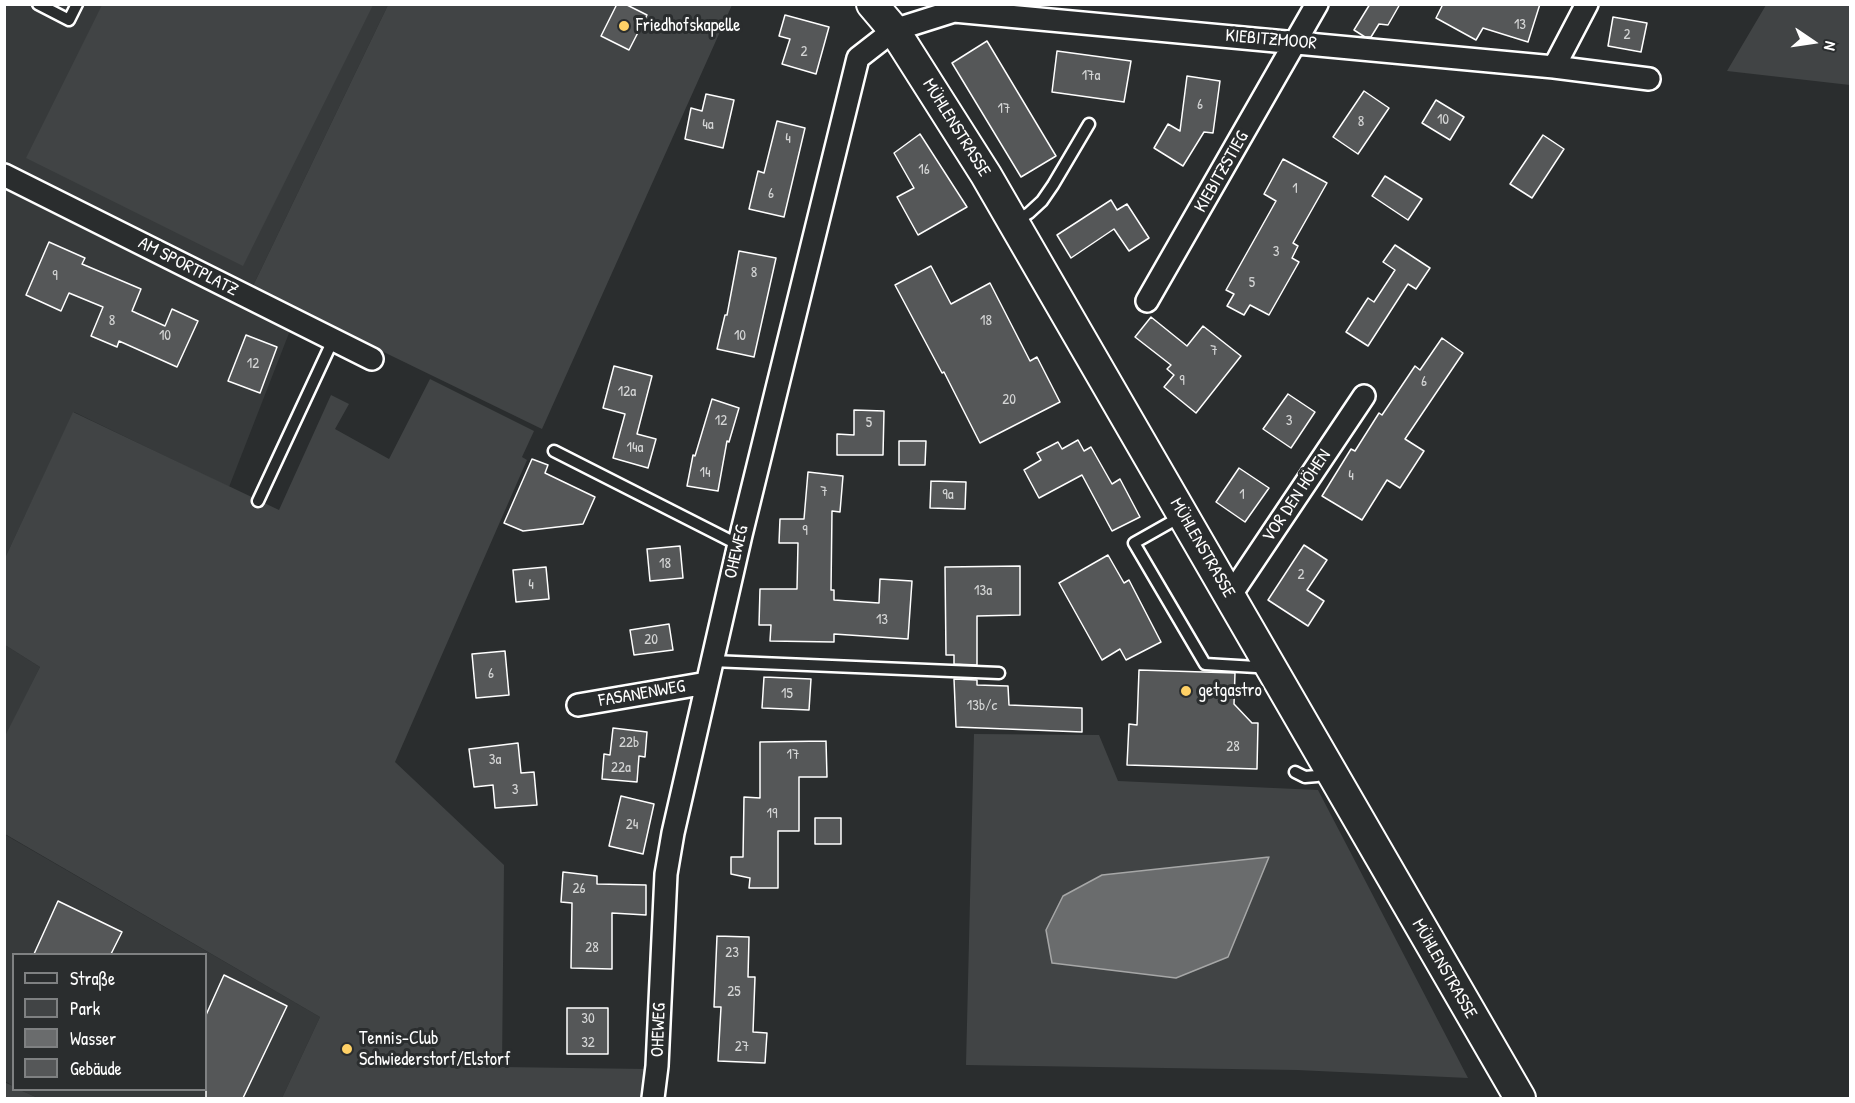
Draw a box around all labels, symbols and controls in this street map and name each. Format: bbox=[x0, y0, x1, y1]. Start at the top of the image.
north arrow bbox=[1783, 12, 1843, 72]
place label: Friedhofskapelle bbox=[636, 15, 740, 37]
house number: 13 bbox=[1514, 16, 1526, 34]
marker: Friedhofskapelle bbox=[617, 19, 631, 33]
street label: KIEBITZMOOR bbox=[1225, 25, 1317, 55]
house number: 2 bbox=[1623, 26, 1631, 44]
text: N bbox=[1819, 39, 1842, 53]
house number: 2 bbox=[800, 43, 808, 61]
house number: 17a bbox=[1082, 67, 1100, 85]
street label: MÜHLENSTRASSE bbox=[917, 75, 995, 181]
house number: 6 bbox=[1197, 96, 1203, 114]
house number: 17 bbox=[998, 100, 1010, 118]
house number: 10 bbox=[1437, 111, 1449, 129]
house number: 8 bbox=[1358, 113, 1364, 131]
house number: 4a bbox=[702, 116, 714, 134]
street label: KIEBITZSTIEG bbox=[1190, 128, 1254, 216]
house number: 4 bbox=[785, 130, 791, 148]
house number: 16 bbox=[918, 161, 930, 179]
house number: 1 bbox=[1292, 180, 1298, 198]
house number: 6 bbox=[768, 185, 774, 203]
street label: AM SPORTPLATZ bbox=[135, 233, 241, 301]
house number: 3 bbox=[1273, 243, 1279, 261]
house number: 8 bbox=[751, 264, 757, 282]
house number: 9 bbox=[52, 267, 58, 285]
house number: 5 bbox=[1249, 274, 1255, 292]
house number: 8 bbox=[109, 312, 115, 330]
house number: 18 bbox=[980, 312, 992, 330]
house number: 10 bbox=[159, 327, 171, 345]
house number: 10 bbox=[734, 327, 746, 345]
house number: 7 bbox=[1210, 342, 1218, 360]
house number: 12 bbox=[247, 355, 259, 373]
house number: 9 bbox=[1179, 372, 1185, 390]
house number: 6 bbox=[1421, 373, 1427, 391]
house number: 12a bbox=[618, 383, 636, 401]
house number: 20 bbox=[1002, 391, 1016, 409]
house number: 12 bbox=[715, 412, 727, 430]
house number: 3 bbox=[1286, 412, 1292, 430]
house number: 5 bbox=[866, 414, 872, 432]
house number: 14a bbox=[627, 439, 643, 457]
street label: VOR DEN HÖHEN bbox=[1258, 446, 1336, 546]
house number: 14 bbox=[699, 464, 711, 482]
house number: 4 bbox=[1348, 467, 1354, 485]
house number: 7 bbox=[820, 483, 828, 501]
house number: 9a bbox=[942, 486, 954, 504]
house number: 1 bbox=[1239, 486, 1245, 504]
street label: MÜHLENSTRASSE bbox=[1165, 494, 1239, 602]
house number: 9 bbox=[802, 522, 808, 540]
street label: OHEWEG bbox=[720, 523, 754, 581]
house number: 18 bbox=[659, 555, 671, 573]
house number: 2 bbox=[1297, 566, 1305, 584]
house number: 4 bbox=[528, 576, 534, 594]
house number: 13a bbox=[974, 582, 992, 600]
house number: 13 bbox=[876, 611, 888, 629]
house number: 20 bbox=[644, 631, 658, 649]
house number: 6 bbox=[488, 665, 494, 683]
street label: FASANENWEG bbox=[597, 676, 687, 712]
place label: getgastro bbox=[1198, 680, 1262, 702]
marker: getgastro bbox=[1179, 684, 1193, 698]
house number: 15 bbox=[781, 685, 793, 703]
house number: 13b/c bbox=[967, 697, 997, 715]
house number: 22b bbox=[619, 734, 639, 752]
house number: 28 bbox=[1226, 738, 1240, 756]
house number: 17 bbox=[787, 746, 799, 764]
house number: 3a bbox=[489, 751, 501, 769]
house number: 22a bbox=[611, 759, 631, 777]
house number: 3 bbox=[512, 781, 518, 799]
house number: 19 bbox=[767, 805, 777, 823]
house number: 24 bbox=[626, 816, 638, 834]
house number: 26 bbox=[572, 880, 586, 898]
street label: MÜHLENSTRASSE bbox=[1407, 915, 1481, 1023]
house number: 28 bbox=[585, 939, 599, 957]
house number: 23 bbox=[725, 944, 739, 962]
legend bbox=[12, 953, 207, 1091]
text: Straße bbox=[70, 966, 115, 991]
house number: 25 bbox=[727, 983, 741, 1001]
text: Park bbox=[70, 996, 100, 1021]
street label: OHEWEG bbox=[647, 1003, 671, 1057]
house number: 30 bbox=[581, 1010, 595, 1028]
text: Wasser bbox=[70, 1026, 116, 1051]
place label: Tennis-Club Schwiederstorf/Elstorf bbox=[359, 1028, 510, 1070]
house number: 32 bbox=[581, 1034, 595, 1052]
house number: 27 bbox=[735, 1038, 749, 1056]
marker: Tennis-Club Schwiederstorf/Elstorf bbox=[340, 1042, 354, 1056]
text: Gebäude bbox=[70, 1056, 122, 1081]

